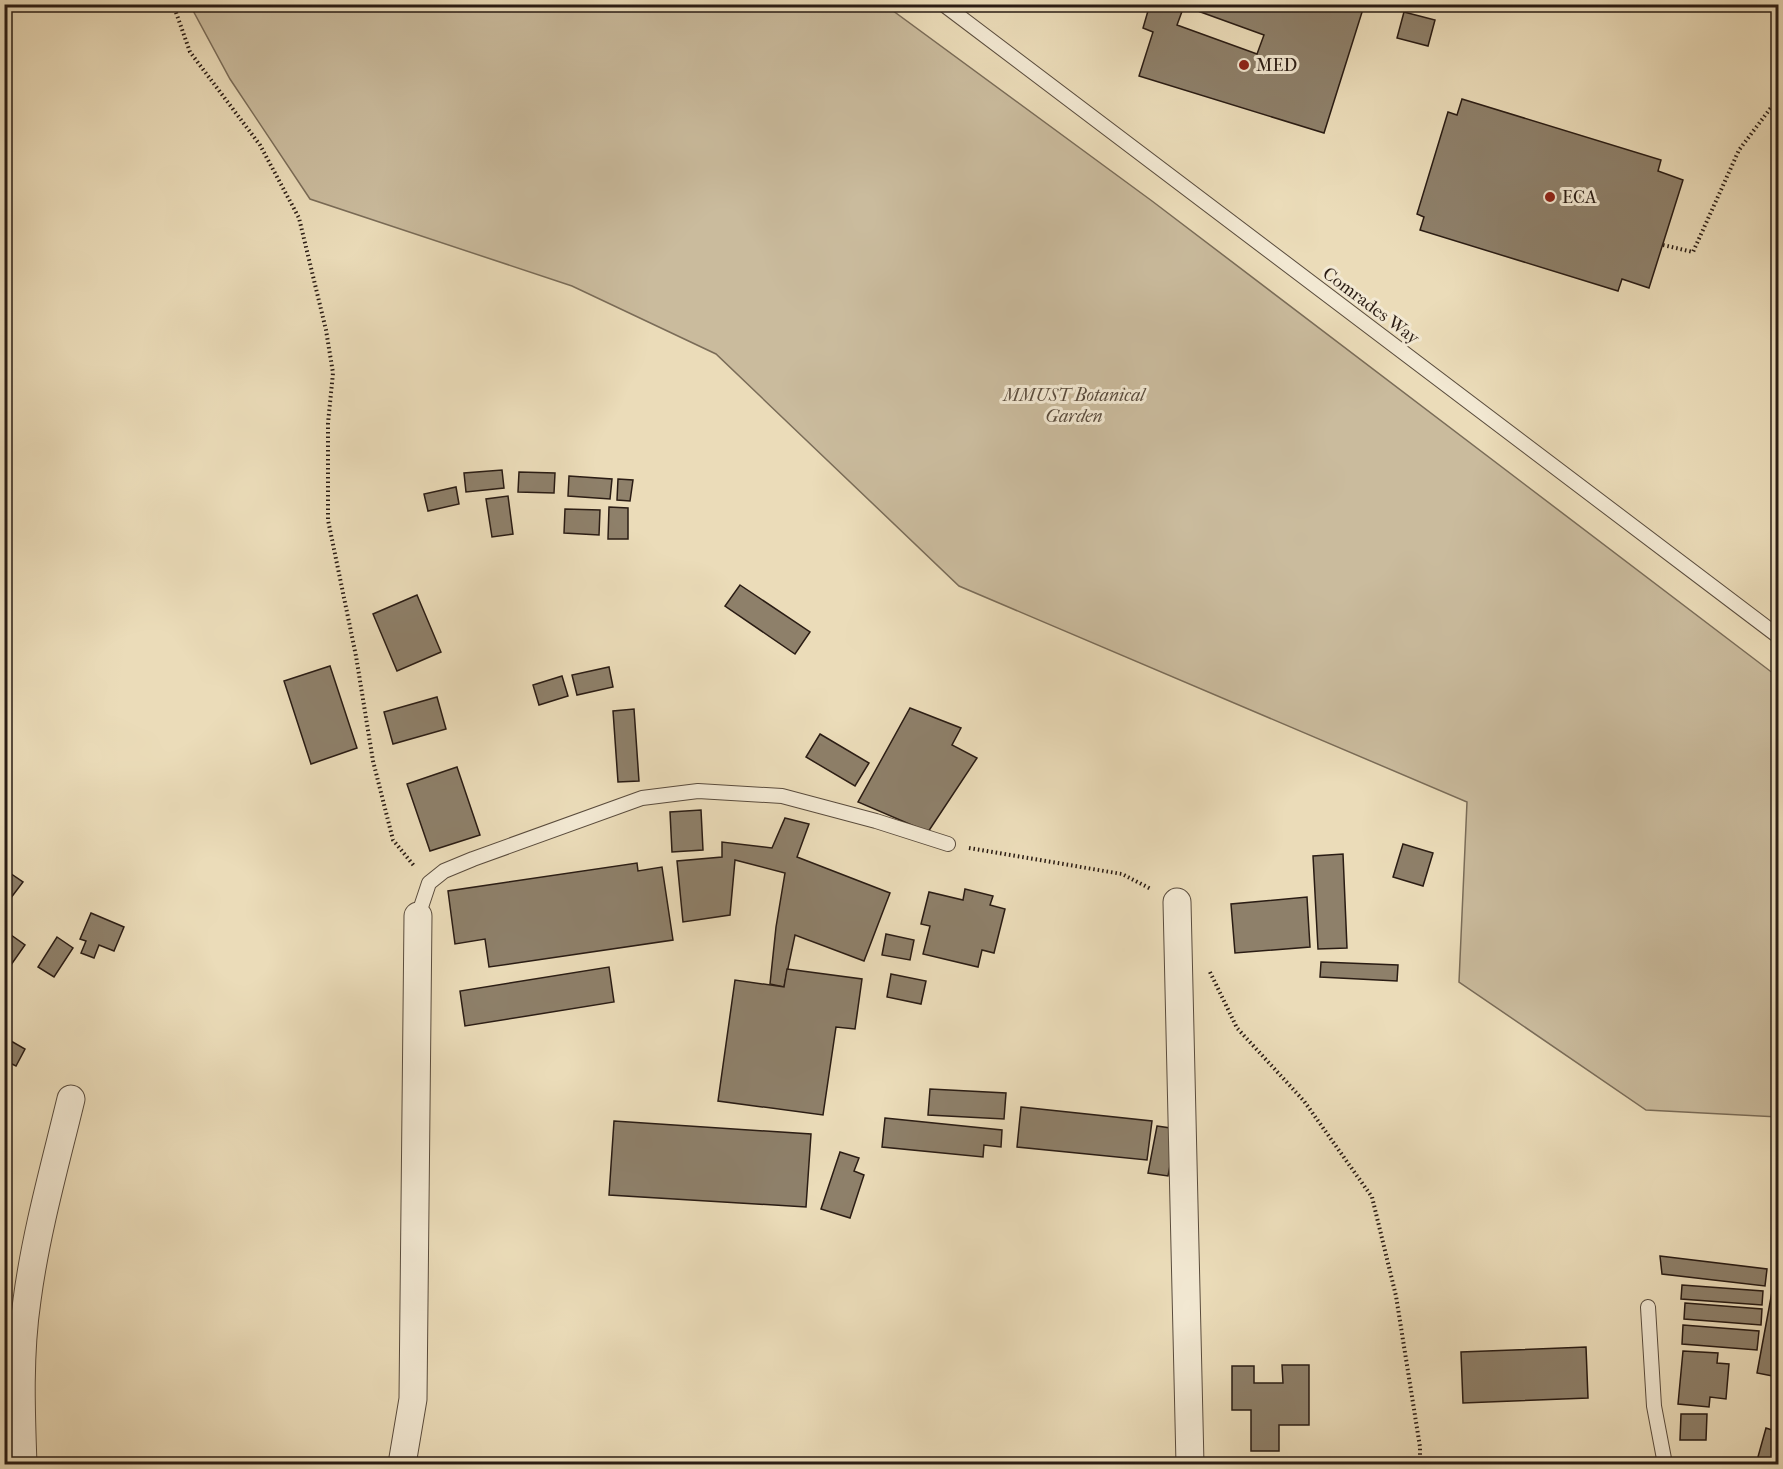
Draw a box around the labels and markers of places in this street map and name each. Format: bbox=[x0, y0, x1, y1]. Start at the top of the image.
place label: MED bbox=[1256, 55, 1297, 76]
marker: MED bbox=[1237, 58, 1251, 72]
place label: ECA bbox=[1562, 187, 1597, 208]
marker: ECA bbox=[1543, 190, 1557, 204]

